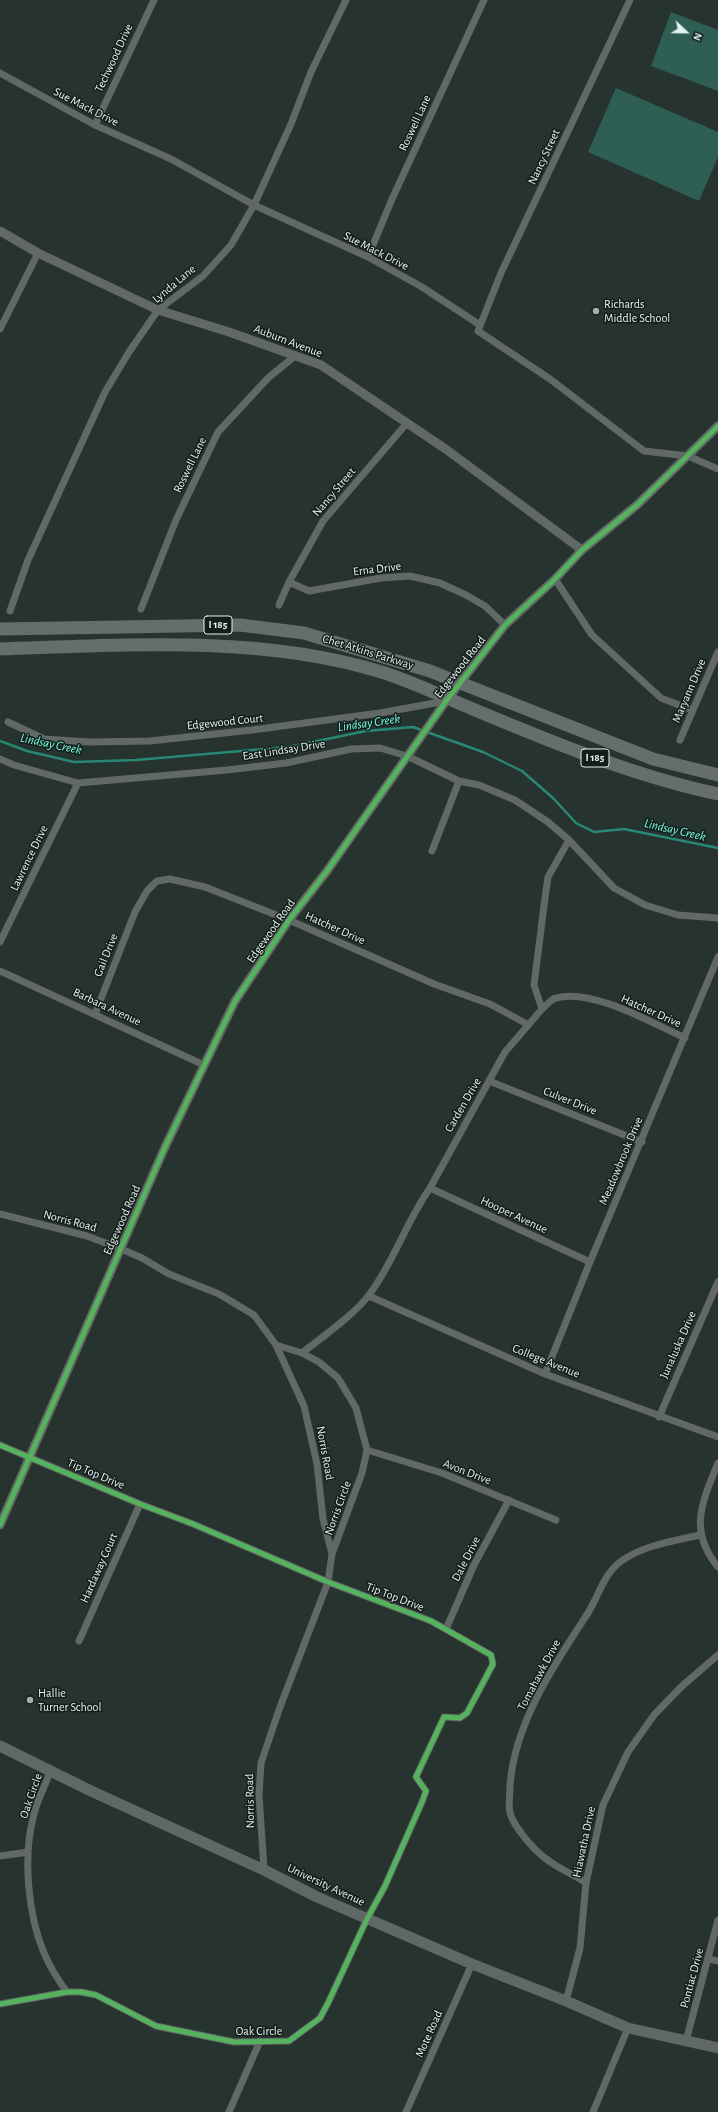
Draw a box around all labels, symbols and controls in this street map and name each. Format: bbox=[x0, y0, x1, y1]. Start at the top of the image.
north arrow bbox=[666, 12, 706, 52]
street label: Techwood Drive bbox=[92, 21, 136, 95]
text: N bbox=[691, 31, 704, 42]
street label: Sue Mack Drive bbox=[51, 84, 121, 130]
street label: Roswell Lane bbox=[396, 93, 434, 153]
street label: Nancy Street bbox=[525, 127, 563, 187]
street label: Sue Mack Drive bbox=[341, 228, 411, 274]
street label: Lynda Lane bbox=[149, 262, 199, 306]
place label: Richards Middle School bbox=[604, 297, 670, 325]
marker: Richards Middle School bbox=[591, 306, 601, 316]
street label: Auburn Avenue bbox=[252, 321, 324, 361]
street label: Roswell Lane bbox=[170, 435, 210, 495]
street label: Nancy Street bbox=[309, 465, 359, 519]
street label: Erna Drive bbox=[352, 559, 402, 579]
road number: I 185 bbox=[204, 616, 232, 634]
street label: Chet Atkins Parkway bbox=[321, 631, 415, 673]
street label: Edgewood Road bbox=[431, 633, 489, 701]
street label: Maryann Drive bbox=[669, 657, 709, 725]
street label: Edgewood Court bbox=[186, 711, 264, 733]
water label: Lindsay Creek bbox=[337, 711, 401, 735]
water label: Lindsay Creek bbox=[19, 730, 83, 758]
street label: East Lindsay Drive bbox=[242, 736, 326, 764]
road number: I 185 bbox=[581, 749, 609, 767]
water label: Lindsay Creek bbox=[643, 815, 707, 845]
street label: Lawrence Drive bbox=[7, 823, 51, 893]
street label: Edgewood Road bbox=[244, 896, 298, 966]
street label: Hatcher Drive bbox=[303, 908, 367, 948]
street label: Gail Drive bbox=[91, 931, 121, 979]
street label: Barbara Avenue bbox=[71, 985, 143, 1029]
street label: Hatcher Drive bbox=[619, 991, 683, 1031]
street label: Carden Drive bbox=[442, 1075, 484, 1135]
street label: Culver Drive bbox=[541, 1084, 599, 1118]
street label: Meadowbrook Drive bbox=[596, 1115, 646, 1207]
street label: Edgewood Road bbox=[100, 1183, 144, 1257]
street label: Hooper Avenue bbox=[478, 1193, 550, 1237]
street label: Norris Road bbox=[42, 1207, 98, 1235]
street label: Junaluska Drive bbox=[657, 1309, 699, 1381]
street label: College Avenue bbox=[510, 1341, 582, 1381]
street label: Norris Road bbox=[313, 1425, 337, 1481]
street label: Tip Top Drive bbox=[65, 1455, 127, 1493]
street label: Avon Drive bbox=[441, 1456, 493, 1488]
street label: Norris Circle bbox=[321, 1479, 355, 1537]
street label: Hardaway Court bbox=[77, 1531, 121, 1605]
street label: Dale Drive bbox=[449, 1534, 483, 1584]
street label: Tip Top Drive bbox=[364, 1579, 426, 1615]
street label: Tomahawk Drive bbox=[514, 1637, 564, 1713]
place label: Hallie Turner School bbox=[38, 1686, 101, 1714]
marker: Hallie Turner School bbox=[25, 1695, 35, 1705]
street label: Oak Circle bbox=[17, 1772, 45, 1820]
street label: Norris Road bbox=[242, 1774, 258, 1828]
street label: Hiawatha Drive bbox=[569, 1805, 599, 1879]
street label: University Avenue bbox=[285, 1861, 367, 1909]
street label: Pontiac Drive bbox=[677, 1946, 707, 2010]
street label: Mote Road bbox=[412, 2008, 446, 2060]
street label: Oak Circle bbox=[236, 2024, 282, 2038]

